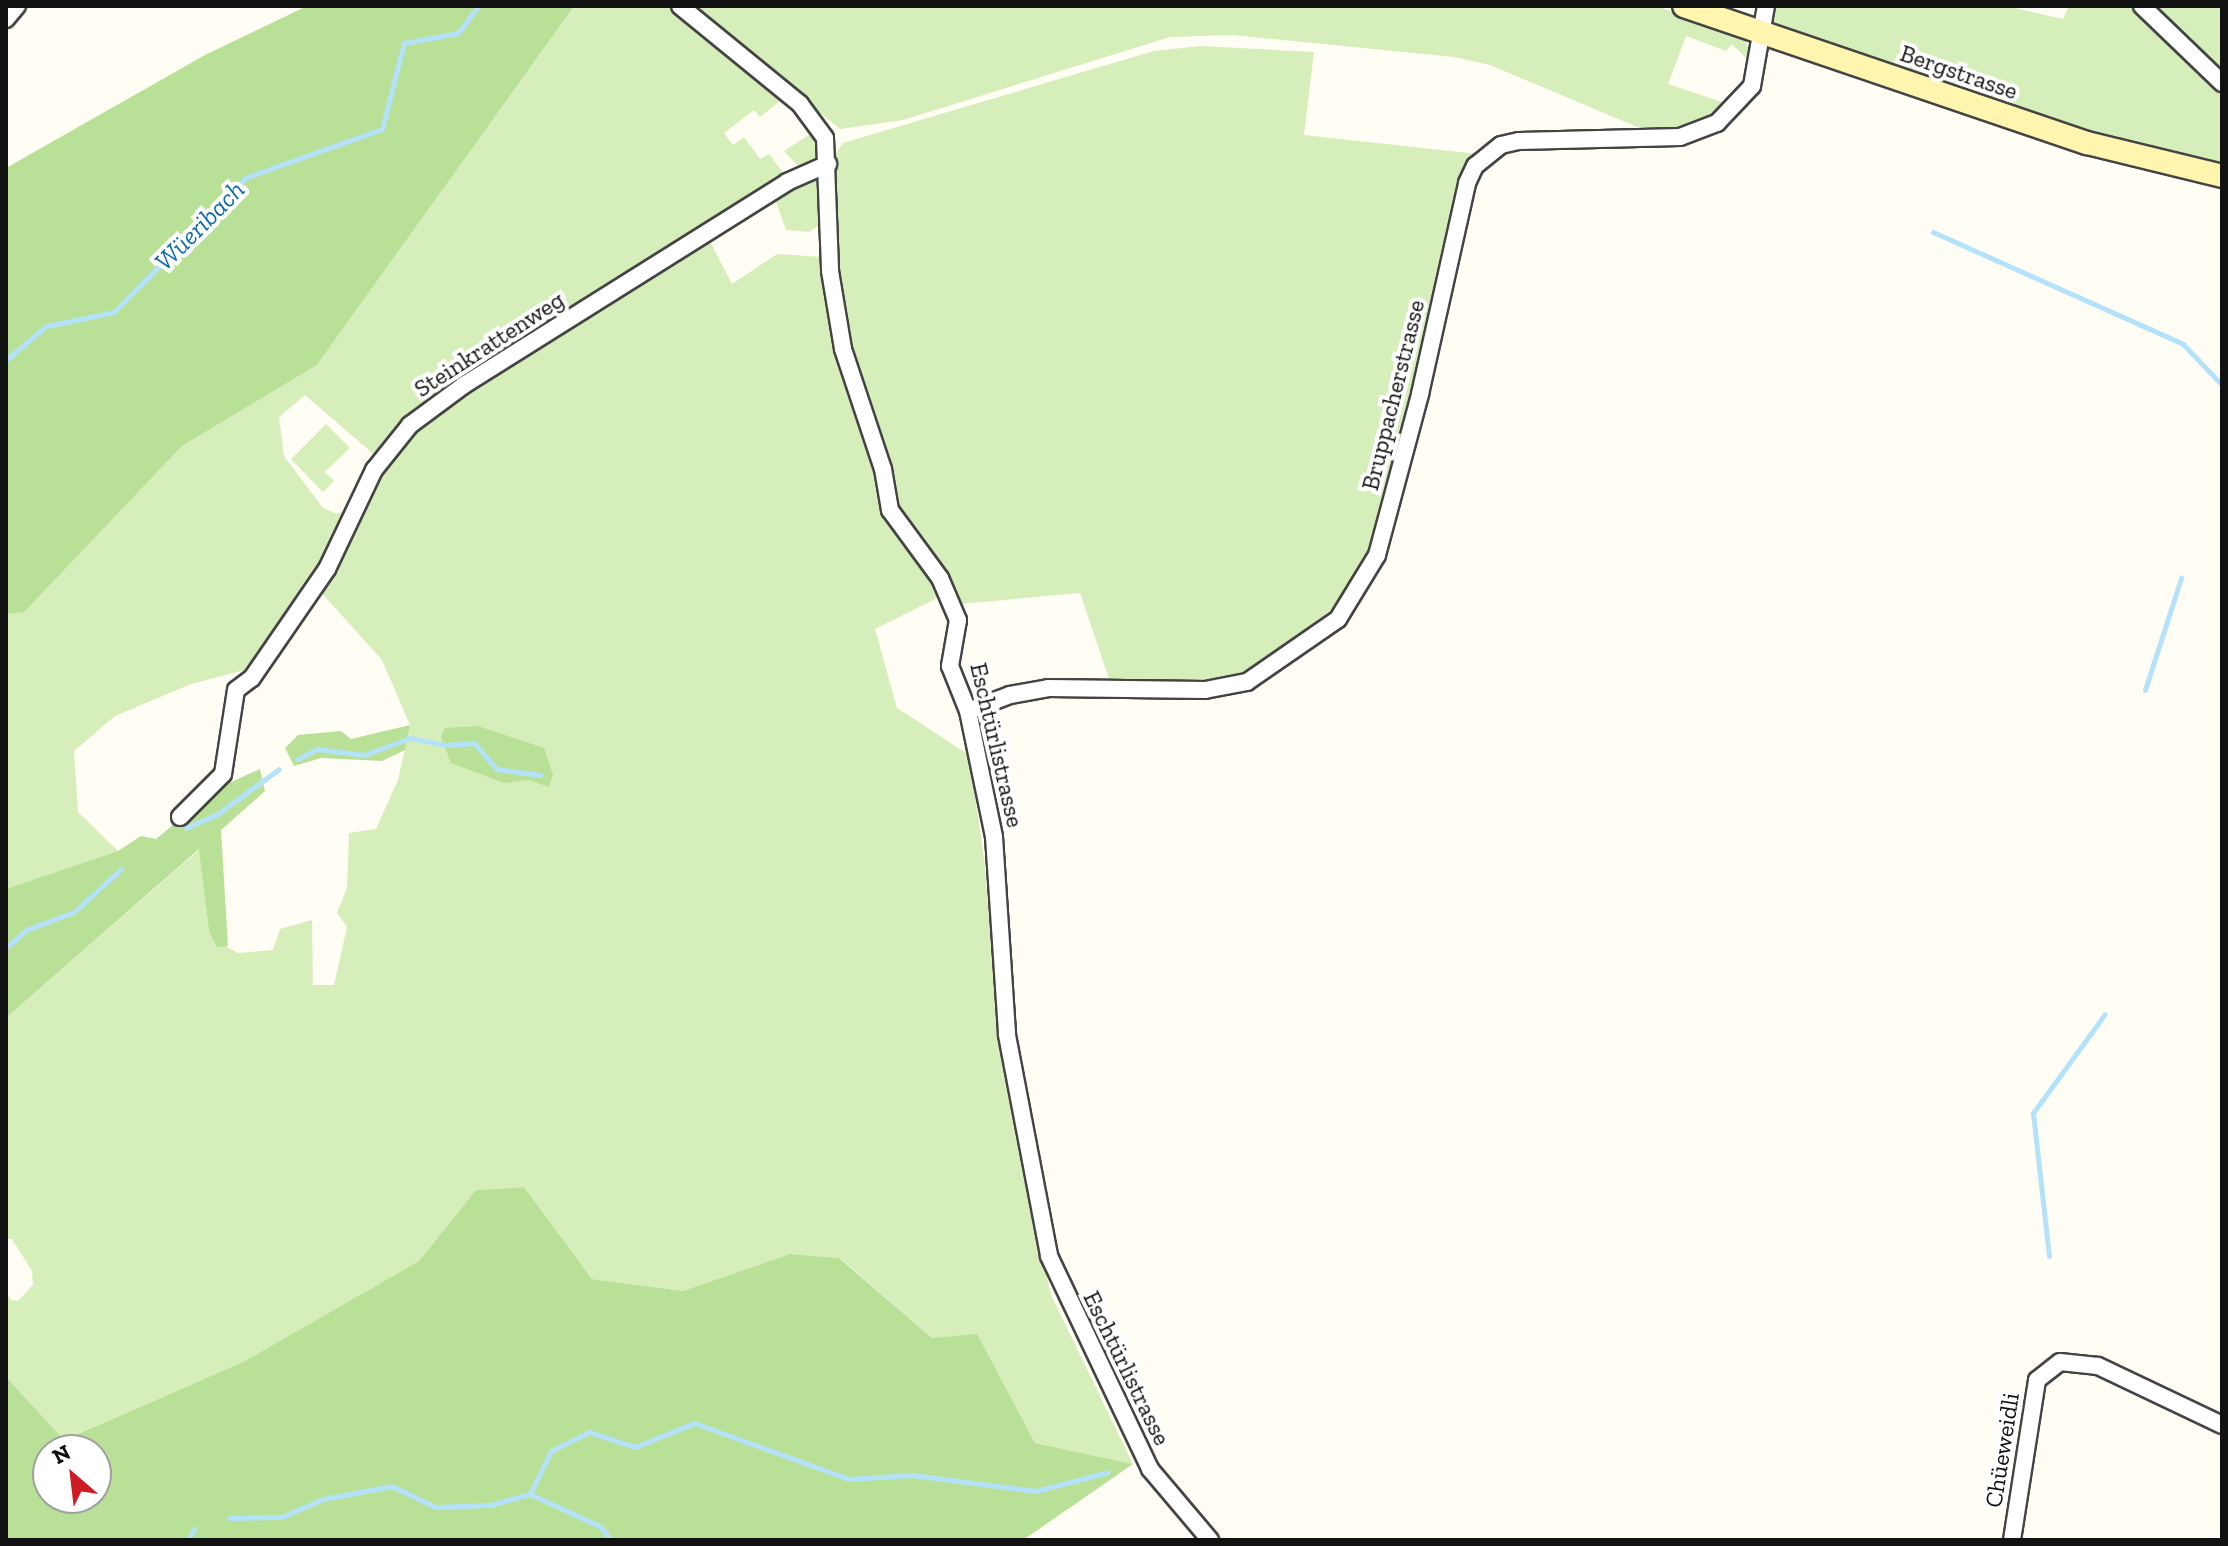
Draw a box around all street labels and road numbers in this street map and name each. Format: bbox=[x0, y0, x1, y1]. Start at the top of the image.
street label: Bergstrasse bbox=[1896, 38, 2022, 106]
street label: Steinkrattenweg bbox=[409, 285, 569, 403]
street label: Bruppacherstrasse bbox=[1355, 297, 1431, 493]
street label: Eschtürlistrasse bbox=[964, 660, 1030, 830]
street label: Eschtürlistrasse bbox=[1077, 1286, 1177, 1450]
street label: Chüeweidli bbox=[1979, 1391, 2025, 1509]

